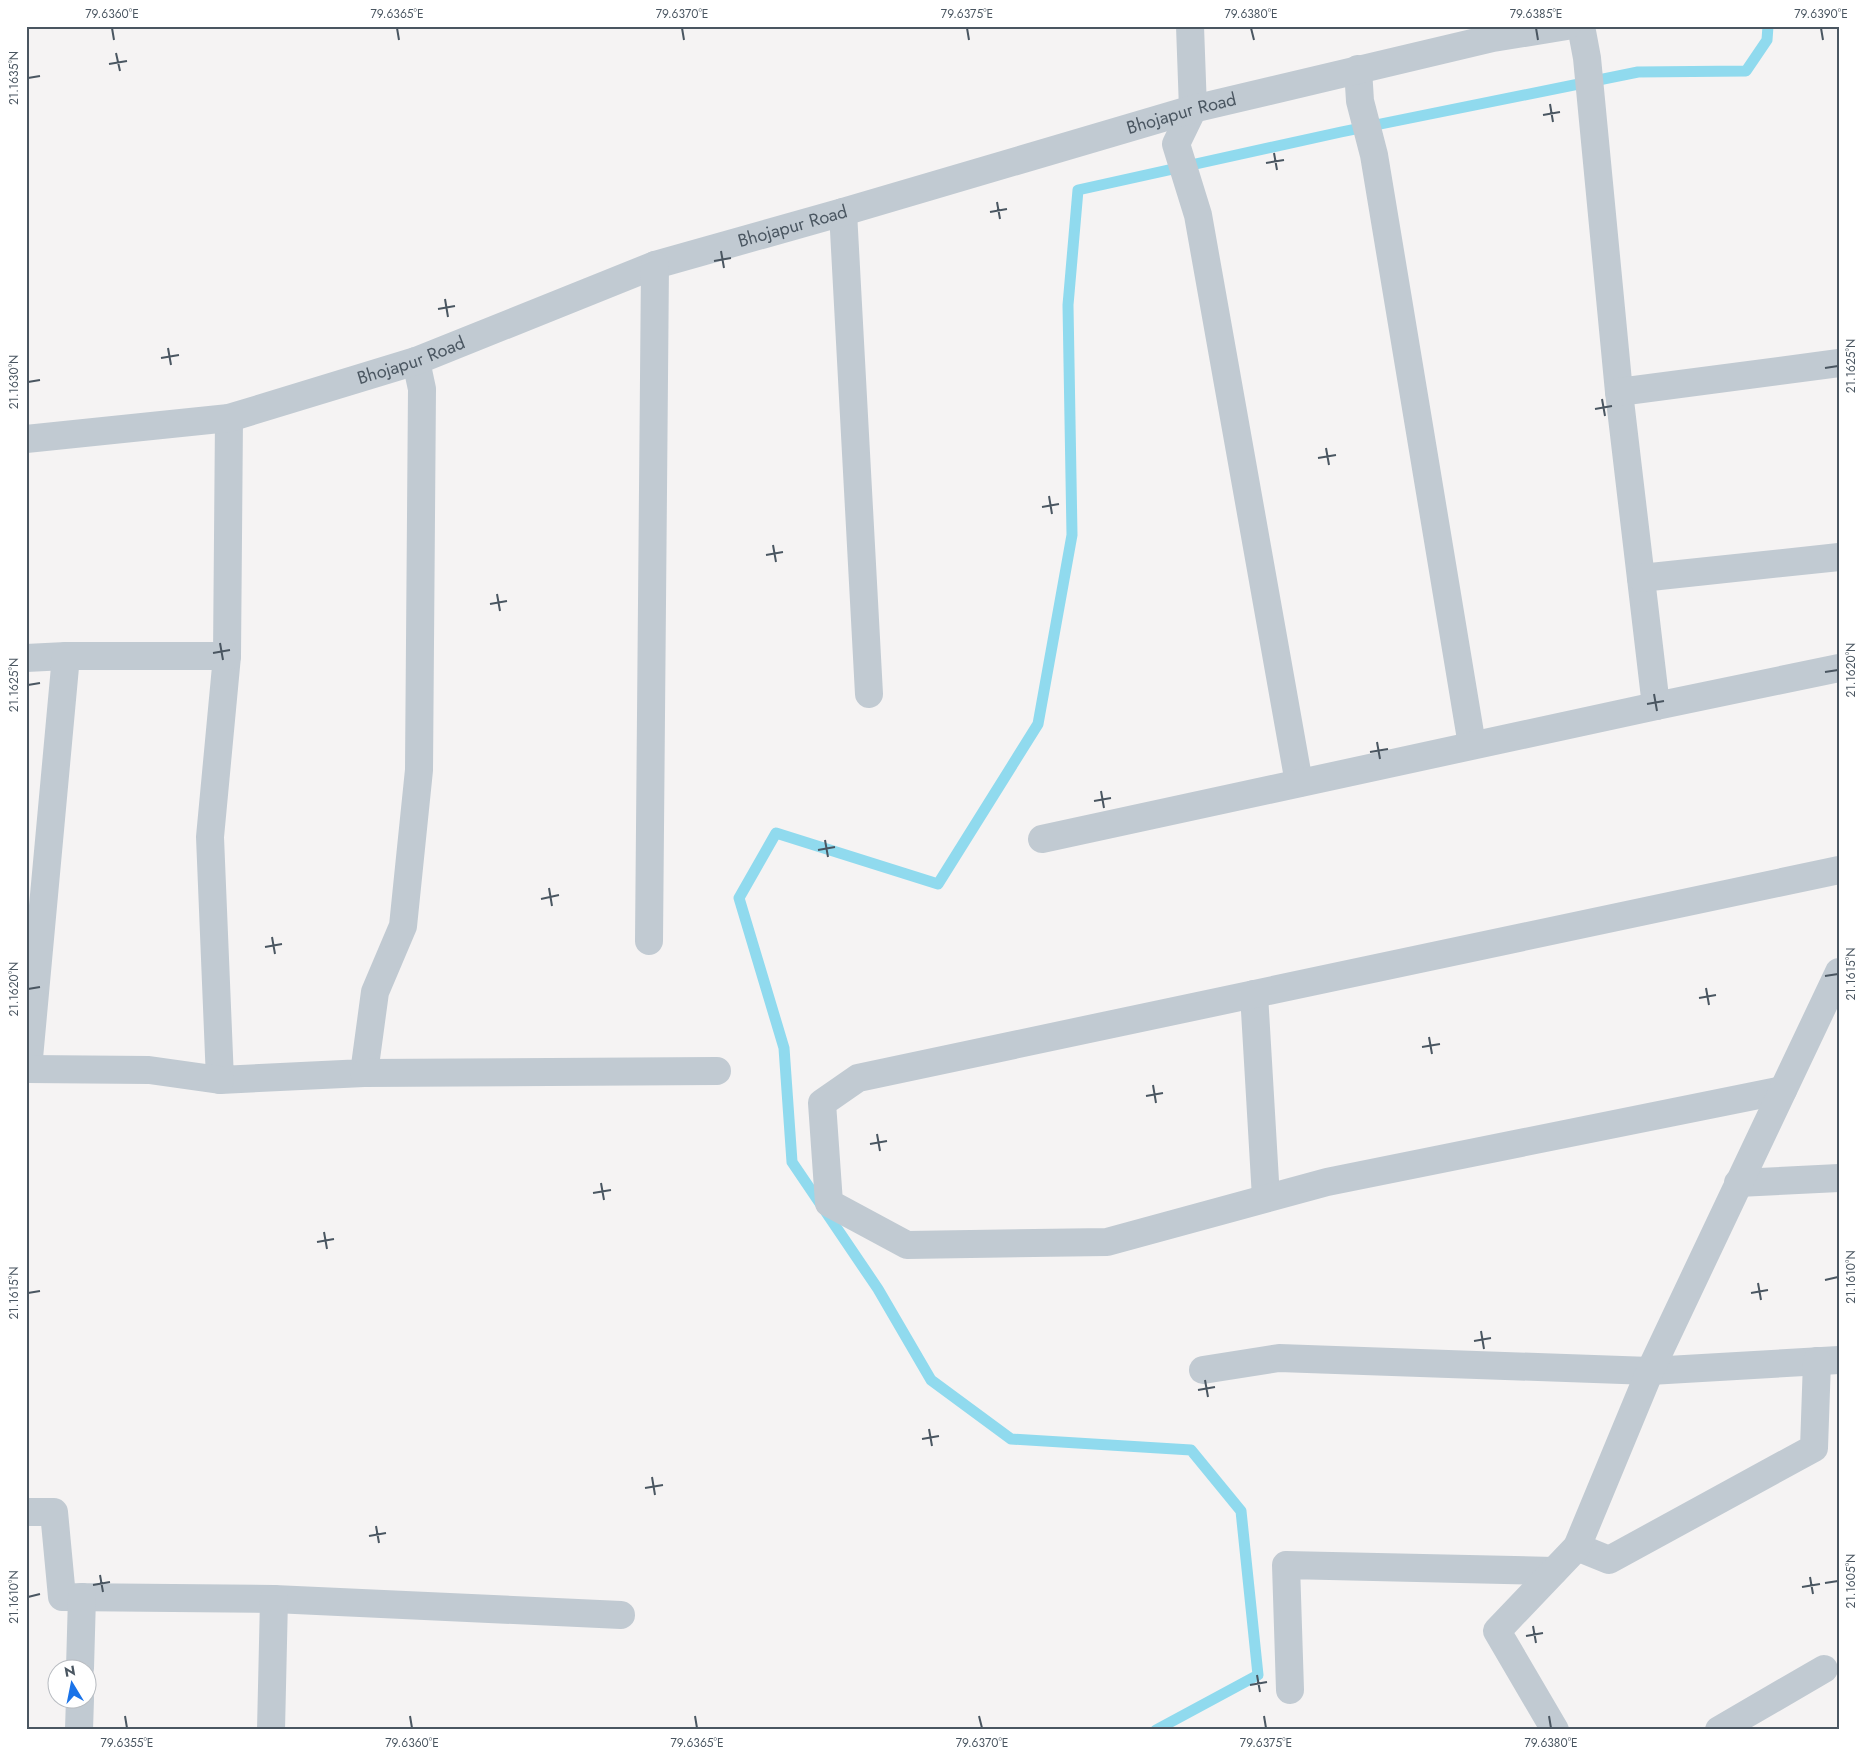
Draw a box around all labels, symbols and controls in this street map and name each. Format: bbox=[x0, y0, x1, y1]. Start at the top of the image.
text: 79.6360°E bbox=[85, 5, 139, 23]
text: 79.6365°E bbox=[370, 5, 424, 23]
text: 79.6370°E bbox=[656, 5, 708, 23]
text: 79.6375°E bbox=[941, 5, 993, 23]
text: 79.6380°E bbox=[1224, 5, 1278, 23]
text: 79.6385°E bbox=[1510, 5, 1562, 23]
text: 79.6390°E bbox=[1794, 5, 1848, 23]
text: 21.1635°N bbox=[5, 51, 23, 105]
street label: Bhojapur Road bbox=[1123, 86, 1239, 141]
street label: Bhojapur Road bbox=[735, 198, 850, 254]
street label: Bhojapur Road bbox=[354, 330, 469, 391]
text: 21.1625°N bbox=[1842, 339, 1860, 393]
text: 21.1630°N bbox=[5, 355, 23, 409]
text: 21.1620°N bbox=[1842, 643, 1860, 697]
text: 21.1625°N bbox=[5, 658, 23, 712]
text: 21.1615°N bbox=[1842, 948, 1860, 1000]
text: 21.1620°N bbox=[5, 962, 23, 1016]
text: 21.1610°N bbox=[1842, 1250, 1860, 1304]
text: 21.1615°N bbox=[5, 1267, 23, 1319]
text: 21.1605°N bbox=[1842, 1554, 1860, 1608]
text: 21.1610°N bbox=[5, 1570, 23, 1624]
north arrow bbox=[48, 1658, 98, 1708]
text: N bbox=[63, 1660, 77, 1682]
text: 79.6355°E bbox=[101, 1734, 153, 1752]
text: 79.6360°E bbox=[385, 1734, 439, 1752]
text: 79.6365°E bbox=[670, 1734, 724, 1752]
text: 79.6370°E bbox=[956, 1734, 1008, 1752]
text: 79.6375°E bbox=[1240, 1734, 1292, 1752]
text: 79.6380°E bbox=[1524, 1734, 1578, 1752]

